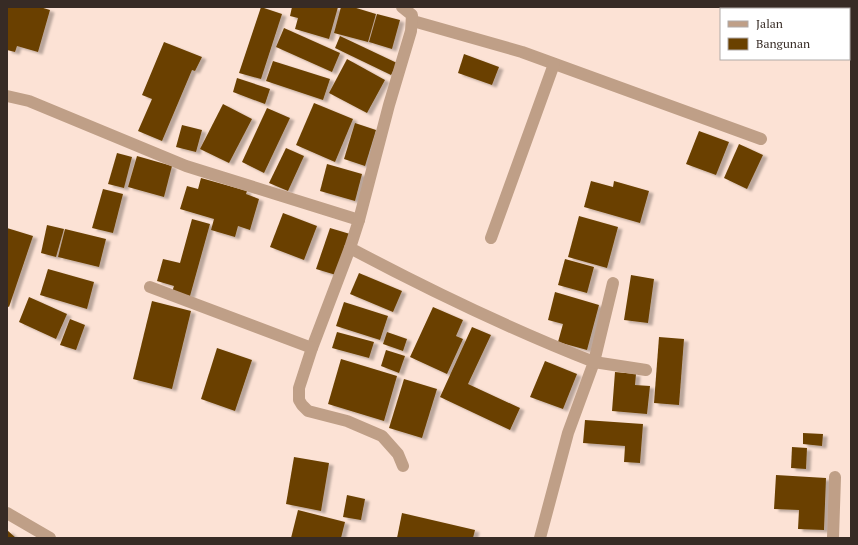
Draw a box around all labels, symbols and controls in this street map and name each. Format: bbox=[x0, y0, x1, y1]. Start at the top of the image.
legend bbox=[720, 8, 850, 60]
text: Jalan bbox=[756, 16, 783, 31]
text: Bangunan bbox=[756, 36, 810, 51]

